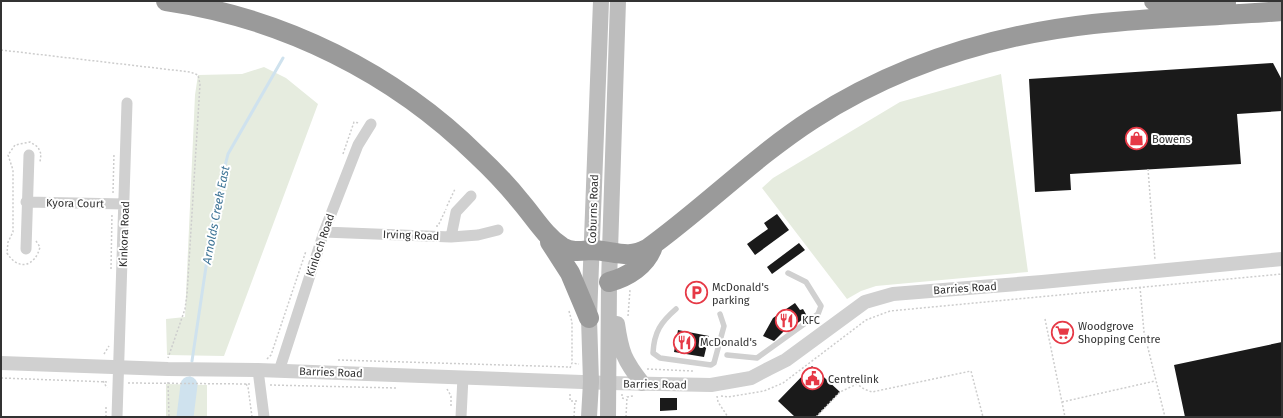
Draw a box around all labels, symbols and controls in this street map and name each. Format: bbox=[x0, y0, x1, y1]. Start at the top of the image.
shop icon: Bowens bbox=[1123, 126, 1149, 152]
place label: Bowens bbox=[1152, 133, 1191, 146]
water label: Arnolds Creek East bbox=[199, 164, 233, 266]
street label: Coburns Road bbox=[586, 174, 601, 244]
street label: Kyora Court bbox=[46, 196, 104, 211]
street label: Kinkora Road bbox=[117, 201, 132, 267]
street label: Kinloch Road bbox=[304, 212, 337, 278]
street label: Irving Road bbox=[383, 228, 439, 243]
parking icon: McDonald's parking bbox=[684, 280, 710, 306]
street label: Barries Road bbox=[933, 280, 997, 297]
place label: McDonald's parking bbox=[712, 281, 769, 307]
restaurant icon: KFC bbox=[773, 307, 799, 333]
place label: KFC bbox=[802, 314, 820, 327]
supermarket icon: Woodgrove Shopping Centre bbox=[1050, 319, 1076, 345]
place label: Woodgrove Shopping Centre bbox=[1078, 320, 1160, 346]
restaurant icon: McDonald's bbox=[672, 329, 698, 355]
place label: McDonald's bbox=[700, 336, 757, 349]
street label: Barries Road bbox=[299, 365, 363, 380]
public building icon: Centrelink bbox=[800, 366, 826, 392]
place label: Centrelink bbox=[828, 373, 879, 386]
street label: Barries Road bbox=[623, 377, 687, 392]

